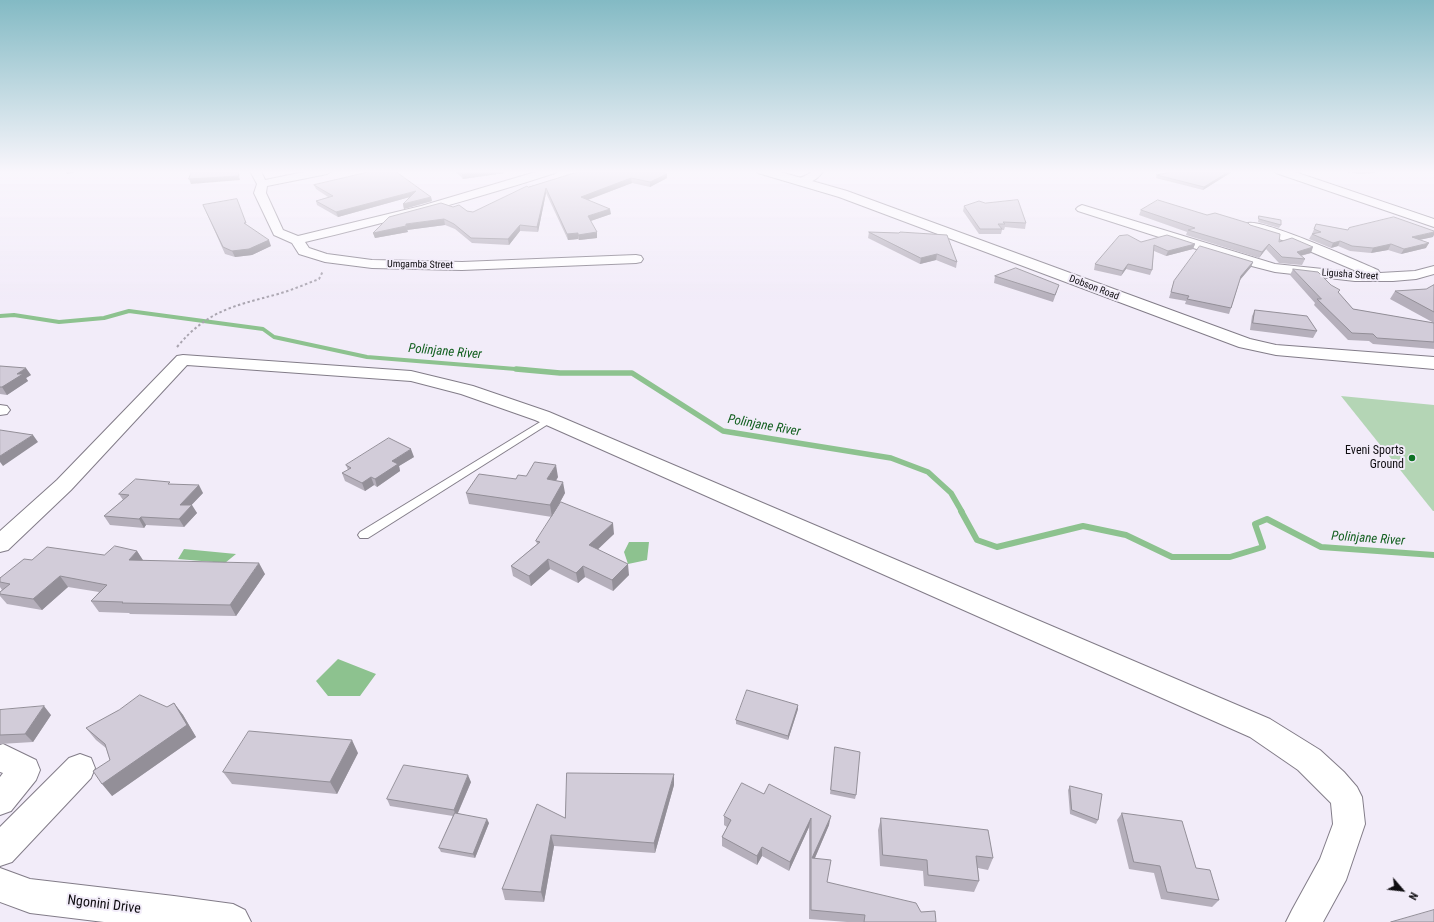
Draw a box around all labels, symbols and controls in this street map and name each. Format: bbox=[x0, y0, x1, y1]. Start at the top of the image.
street label: Umgamba Street bbox=[387, 258, 453, 272]
street label: Ligusha Street bbox=[1321, 267, 1379, 283]
street label: Dobson Road bbox=[1067, 273, 1121, 303]
water label: Polinjane River bbox=[408, 341, 482, 363]
water label: Polinjane River bbox=[726, 412, 802, 440]
place label: Eveni Sports Ground bbox=[1345, 444, 1404, 472]
marker: Eveni Sports Ground bbox=[1407, 453, 1417, 463]
water label: Polinjane River bbox=[1331, 529, 1405, 549]
north arrow bbox=[1382, 870, 1422, 910]
text: N bbox=[1406, 890, 1420, 902]
street label: Ngonini Drive bbox=[66, 892, 142, 918]

